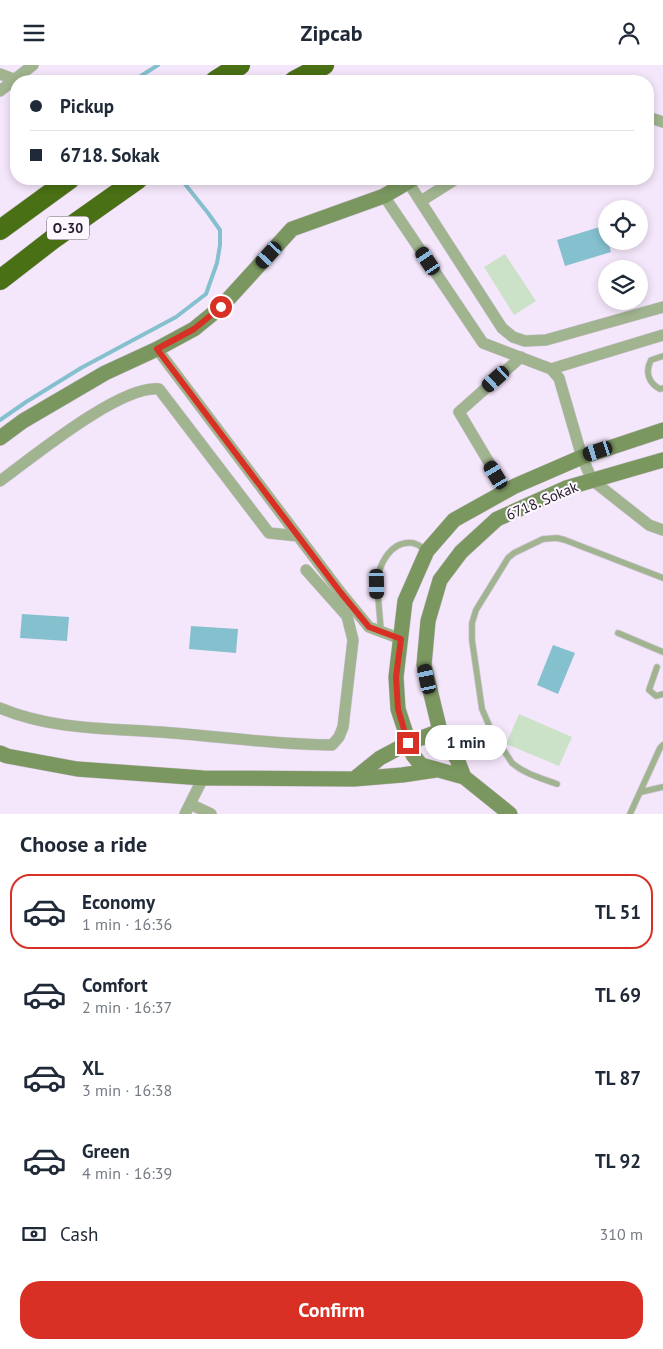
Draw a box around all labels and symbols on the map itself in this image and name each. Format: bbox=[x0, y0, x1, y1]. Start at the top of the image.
road number: O-30 bbox=[47, 217, 89, 239]
car bbox=[253, 239, 284, 271]
car bbox=[413, 244, 442, 278]
route start bbox=[210, 296, 232, 318]
car bbox=[479, 363, 512, 395]
car bbox=[581, 439, 614, 463]
car bbox=[481, 458, 510, 492]
street label: 6718. Sokak bbox=[503, 477, 582, 524]
car bbox=[369, 569, 384, 599]
car bbox=[416, 663, 437, 695]
callout: 1 min bbox=[426, 725, 508, 761]
route end bbox=[397, 732, 419, 754]

